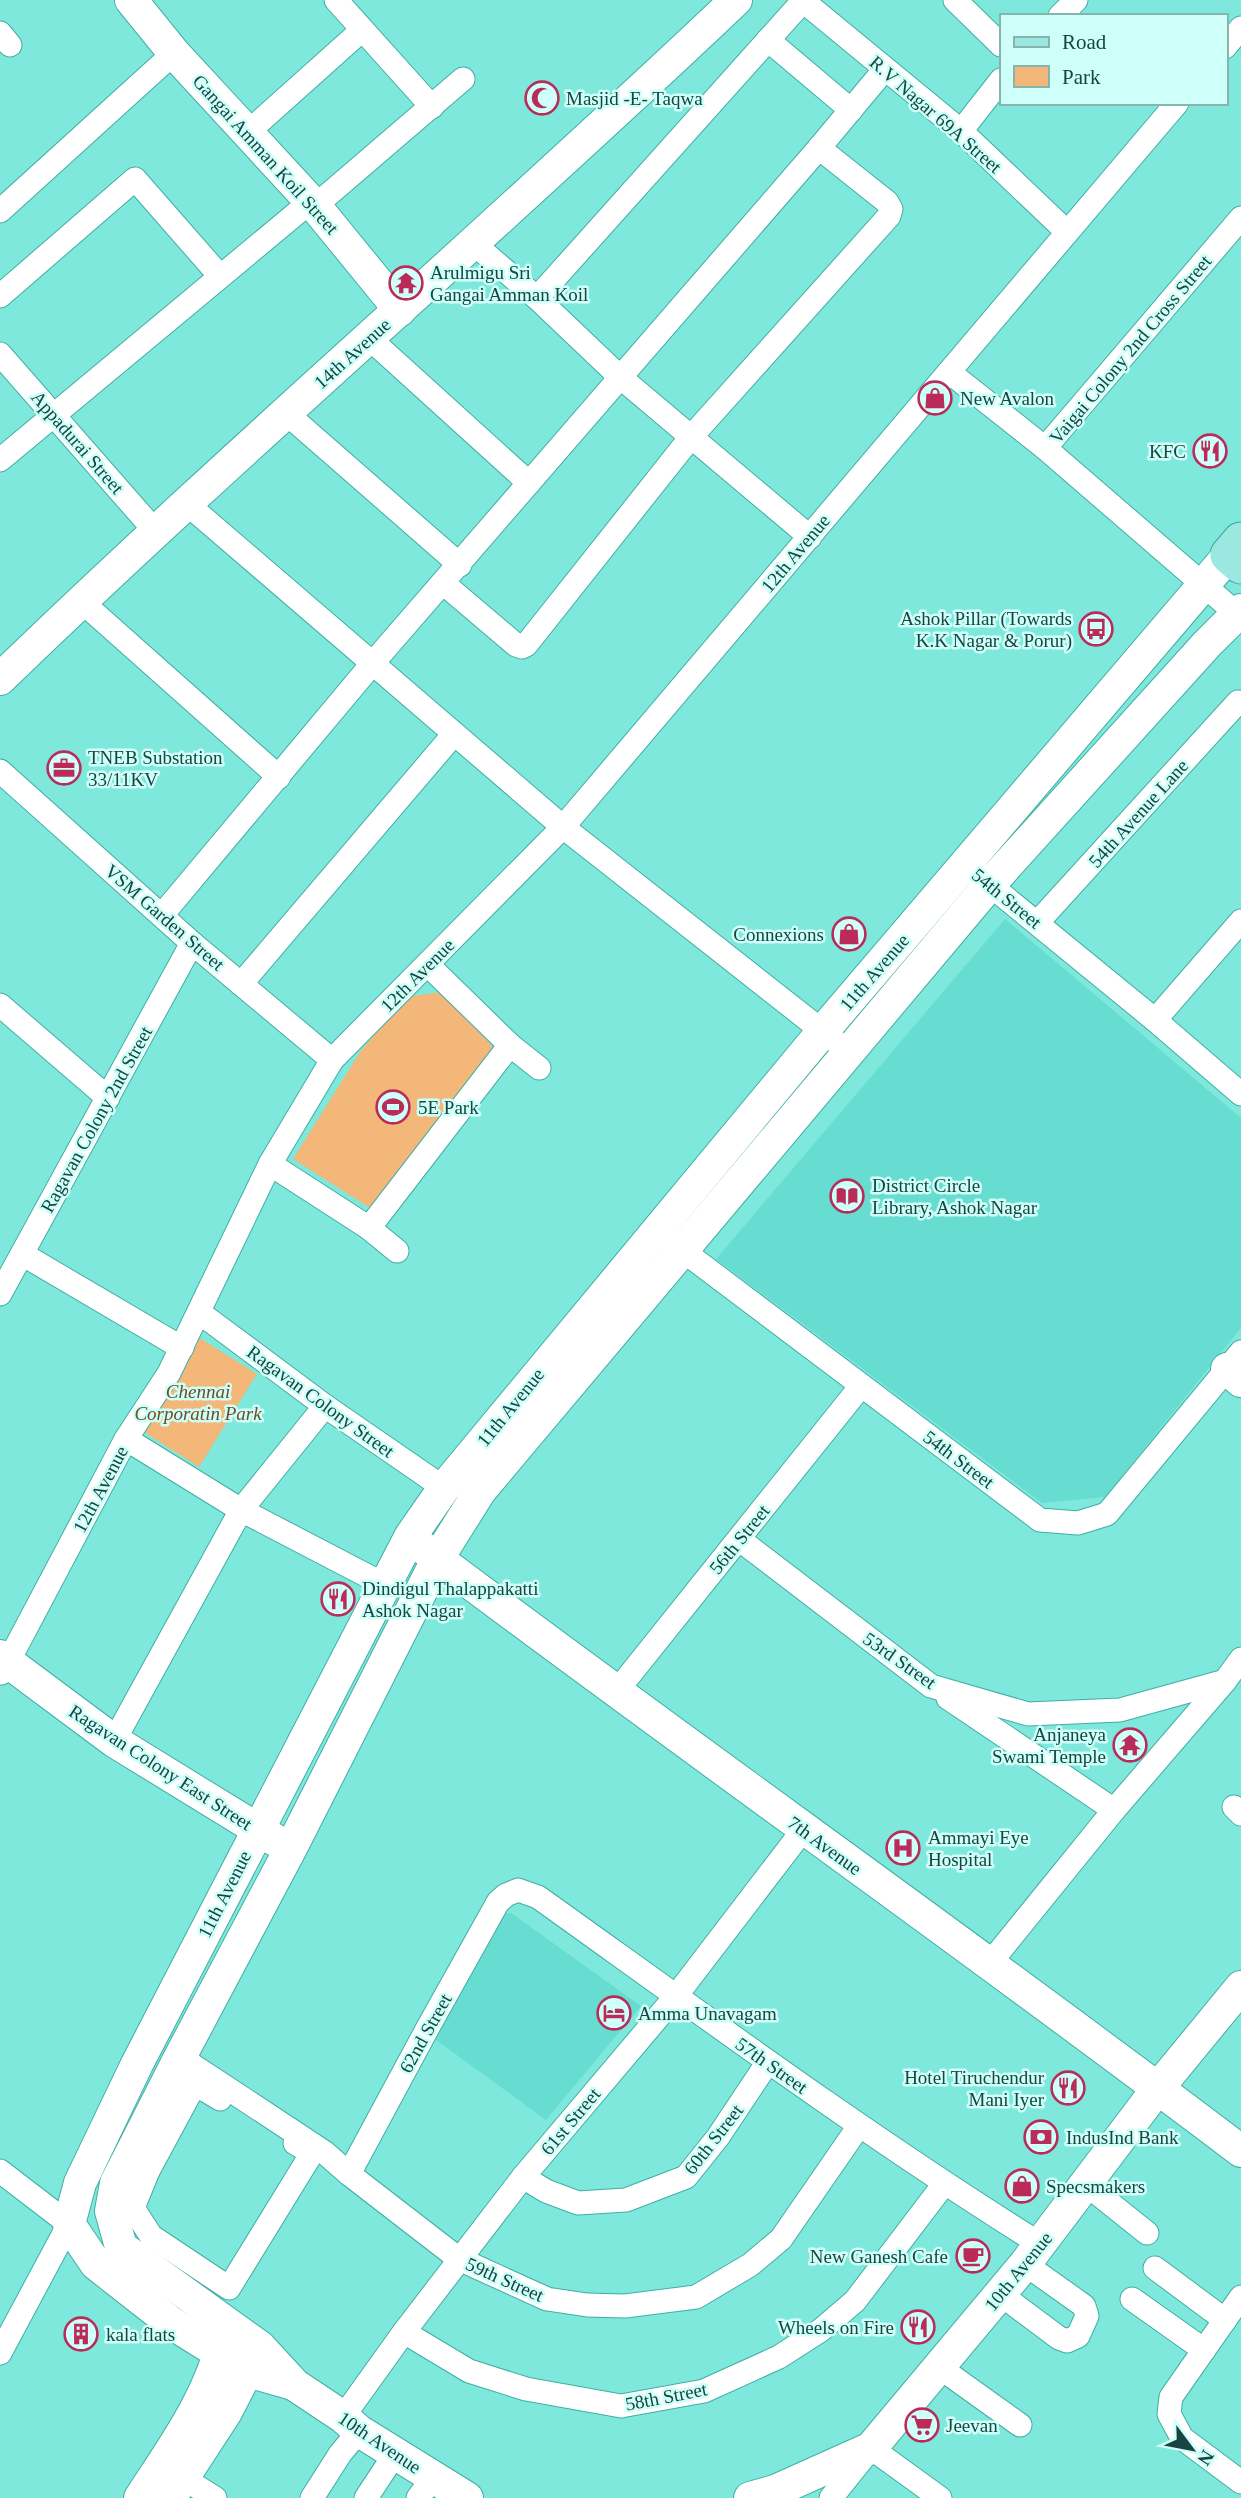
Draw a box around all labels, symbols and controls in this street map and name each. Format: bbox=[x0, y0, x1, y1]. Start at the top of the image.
legend bbox=[1000, 14, 1227, 105]
text: Road bbox=[1062, 30, 1107, 54]
street label: R.V Nagar 69A Street bbox=[866, 52, 1006, 178]
text: Park bbox=[1062, 65, 1101, 89]
street label: Gangai Amman Koil Street bbox=[188, 70, 343, 239]
mosque icon: Masjid -E- Taqwa bbox=[523, 79, 561, 117]
place label: Masjid -E- Taqwa bbox=[566, 88, 703, 109]
street label: Vaigai Colony 2nd Cross Street bbox=[1045, 250, 1216, 448]
place label: Arulmigu Sri Gangai Amman Koil bbox=[430, 262, 588, 305]
temple icon: Arulmigu Sri Gangai Amman Koil bbox=[387, 264, 425, 302]
street label: 14th Avenue bbox=[310, 314, 395, 393]
shop icon: New Avalon bbox=[916, 379, 954, 417]
street label: Appadurai Street bbox=[27, 387, 128, 499]
place label: New Avalon bbox=[960, 388, 1055, 409]
restaurant icon: KFC bbox=[1191, 432, 1229, 470]
place label: KFC bbox=[1149, 441, 1186, 462]
street label: 12th Avenue bbox=[757, 510, 834, 597]
place label: Ashok Pillar (Towards K.K Nagar & Porur) bbox=[900, 608, 1072, 652]
bus stop icon: Ashok Pillar (Towards K.K Nagar & Porur) bbox=[1077, 610, 1115, 648]
place label: TNEB Substation 33/11KV bbox=[88, 747, 223, 790]
office icon: TNEB Substation 33/11KV bbox=[45, 749, 83, 787]
street label: 54th Avenue Lane bbox=[1084, 755, 1192, 872]
street label: VSM Garden Street bbox=[101, 860, 229, 975]
street label: 54th Street bbox=[968, 864, 1046, 933]
shop icon: Connexions bbox=[830, 915, 868, 953]
place label: Connexions bbox=[733, 924, 824, 945]
street label: 11th Avenue bbox=[835, 930, 913, 1015]
street label: 12th Avenue bbox=[376, 934, 458, 1016]
street label: Ragavan Colony 2nd Street bbox=[36, 1022, 157, 1216]
sports icon: 5E Park bbox=[374, 1088, 412, 1126]
place label: 5E Park bbox=[418, 1097, 479, 1118]
place label: District Circle Library, Ashok Nagar bbox=[872, 1175, 1038, 1218]
library icon: District Circle Library, Ashok Nagar bbox=[828, 1177, 866, 1215]
street label: Ragavan Colony Street bbox=[243, 1341, 399, 1462]
street label: 11th Avenue bbox=[473, 1364, 548, 1451]
park label: Chennai Corporatin Park bbox=[134, 1381, 262, 1424]
street label: 54th Street bbox=[919, 1426, 999, 1493]
street label: 12th Avenue bbox=[69, 1442, 132, 1536]
street label: 56th Street bbox=[705, 1500, 774, 1578]
place label: Dindigul Thalappakatti Ashok Nagar bbox=[362, 1578, 538, 1621]
restaurant icon: Dindigul Thalappakatti Ashok Nagar bbox=[319, 1580, 357, 1618]
street label: 53rd Street bbox=[859, 1628, 941, 1693]
street label: Ragavan Colony East Street bbox=[65, 1700, 257, 1835]
place label: Anjaneya Swami Temple bbox=[992, 1724, 1107, 1767]
temple icon: Anjaneya Swami Temple bbox=[1111, 1726, 1149, 1764]
street label: 7th Avenue bbox=[784, 1812, 866, 1879]
place label: Ammayi Eye Hospital bbox=[928, 1827, 1029, 1870]
hospital icon: Ammayi Eye Hospital bbox=[884, 1829, 922, 1867]
street label: 11th Avenue bbox=[194, 1847, 255, 1941]
street label: 62nd Street bbox=[395, 1989, 456, 2076]
hotel icon: Amma Unavagam bbox=[595, 1994, 633, 2032]
place label: Amma Unavagam bbox=[638, 2003, 777, 2024]
street label: 57th Street bbox=[732, 2033, 812, 2098]
place label: Hotel Tiruchendur Mani Iyer bbox=[904, 2067, 1045, 2110]
restaurant icon: Hotel Tiruchendur Mani Iyer bbox=[1049, 2069, 1087, 2107]
street label: 61st Street bbox=[536, 2083, 605, 2159]
street label: 60th Street bbox=[680, 2100, 748, 2178]
bank icon: IndusInd Bank bbox=[1022, 2118, 1060, 2156]
place label: IndusInd Bank bbox=[1066, 2127, 1179, 2148]
shop icon: Specsmakers bbox=[1003, 2167, 1041, 2205]
place label: Specsmakers bbox=[1046, 2176, 1145, 2197]
street label: 10th Avenue bbox=[980, 2228, 1056, 2315]
cafe icon: New Ganesh Cafe bbox=[954, 2237, 992, 2275]
place label: New Ganesh Cafe bbox=[810, 2246, 948, 2267]
street label: 59th Street bbox=[463, 2253, 548, 2306]
restaurant icon: Wheels on Fire bbox=[899, 2308, 937, 2346]
building icon: kala flats bbox=[62, 2315, 100, 2353]
place label: Wheels on Fire bbox=[778, 2317, 894, 2338]
place label: kala flats bbox=[106, 2324, 175, 2345]
street label: 58th Street bbox=[623, 2378, 709, 2415]
supermarket icon: Jeevan bbox=[903, 2406, 941, 2444]
street label: 10th Avenue bbox=[334, 2407, 425, 2478]
north arrow bbox=[1157, 2414, 1227, 2484]
place label: Jeevan bbox=[946, 2415, 998, 2436]
text: N bbox=[1193, 2446, 1219, 2469]

